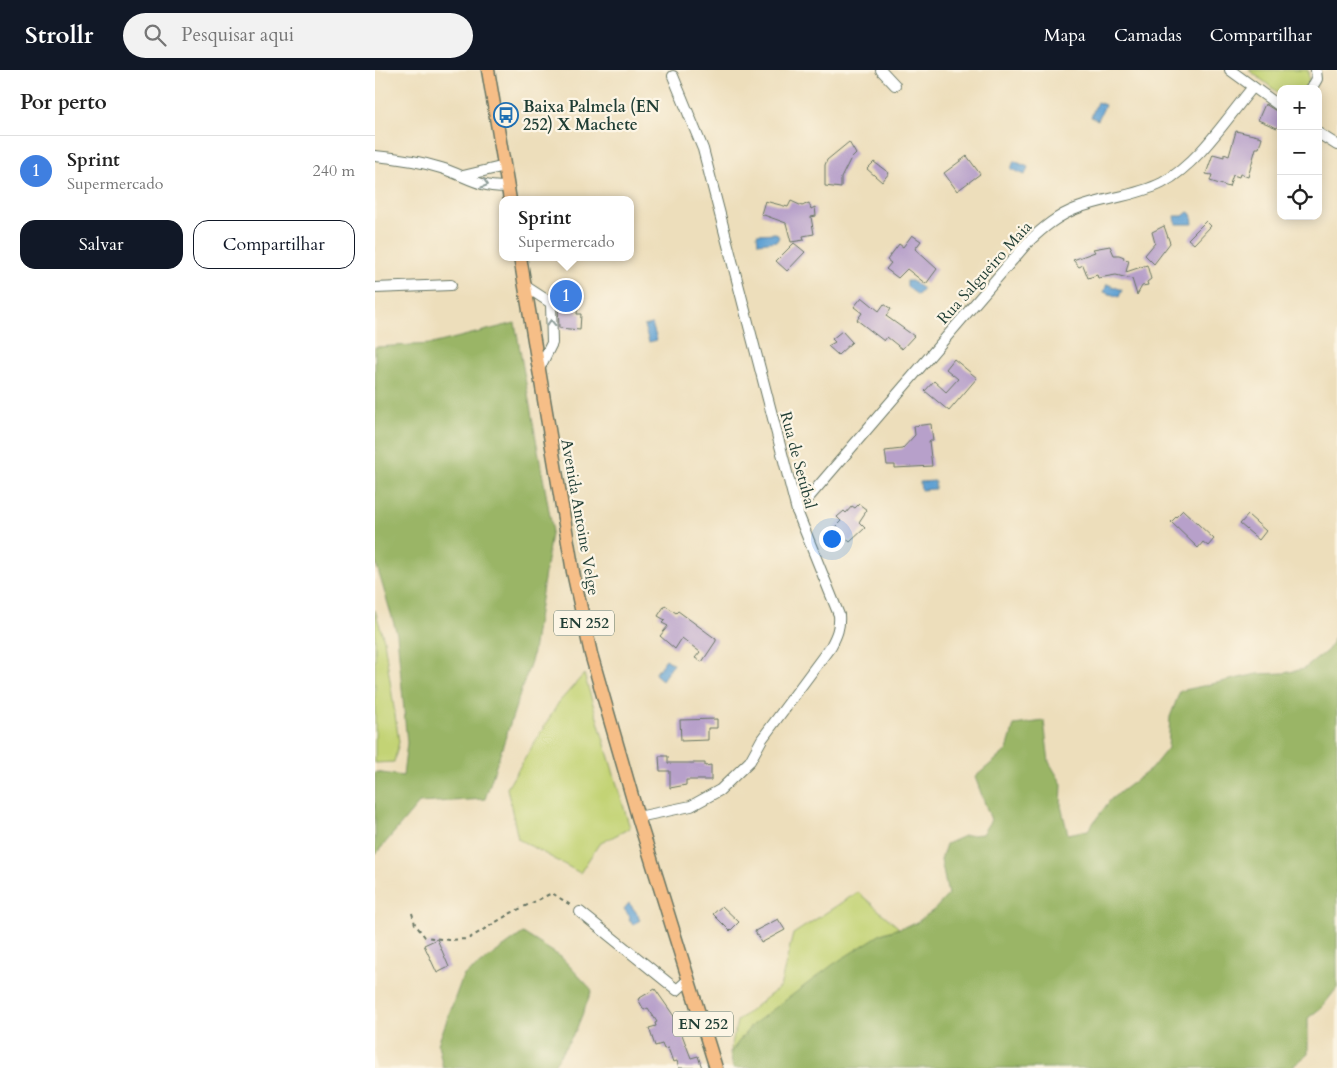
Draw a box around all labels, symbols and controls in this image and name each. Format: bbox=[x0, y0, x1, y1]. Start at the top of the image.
search box bbox=[123, 13, 473, 58]
text: Strollr bbox=[25, 19, 93, 52]
icon: search bbox=[141, 21, 169, 49]
text: Pesquisar aqui bbox=[181, 22, 294, 48]
text: Mapa bbox=[1044, 23, 1086, 48]
text: Camadas bbox=[1114, 23, 1182, 48]
text: Compartilhar bbox=[1210, 23, 1312, 48]
map controls bbox=[1277, 85, 1322, 220]
button: + bbox=[1277, 85, 1322, 130]
text: Por perto bbox=[20, 88, 107, 117]
place label: Baixa Palmela (EN 252) X Machete bbox=[523, 96, 660, 136]
bus stop icon: Baixa Palmela (EN 252) X Machete bbox=[493, 102, 519, 128]
button: − bbox=[1277, 130, 1322, 175]
text: Sprint bbox=[67, 147, 120, 173]
text: 1 bbox=[32, 160, 40, 182]
text: 240 m bbox=[313, 160, 355, 182]
text: Supermercado bbox=[67, 173, 163, 195]
button: locate bbox=[1277, 175, 1322, 220]
one-way arrow bbox=[480, 179, 489, 189]
popup bbox=[499, 196, 634, 261]
text: Sprint bbox=[518, 205, 571, 231]
street label: Rua Salgueiro Maia bbox=[932, 216, 1037, 329]
button: Salvar bbox=[20, 220, 183, 269]
button: Compartilhar bbox=[193, 220, 355, 269]
text: Supermercado bbox=[518, 231, 615, 253]
pin: 1 bbox=[550, 277, 582, 315]
one-way arrow bbox=[546, 319, 556, 326]
street label: Rua de Setúbal bbox=[774, 409, 822, 511]
street label: Avenida Antoine Velge bbox=[555, 437, 605, 597]
your location bbox=[819, 526, 845, 552]
road number: EN 252 bbox=[554, 610, 614, 636]
road number: EN 252 bbox=[673, 1012, 733, 1036]

